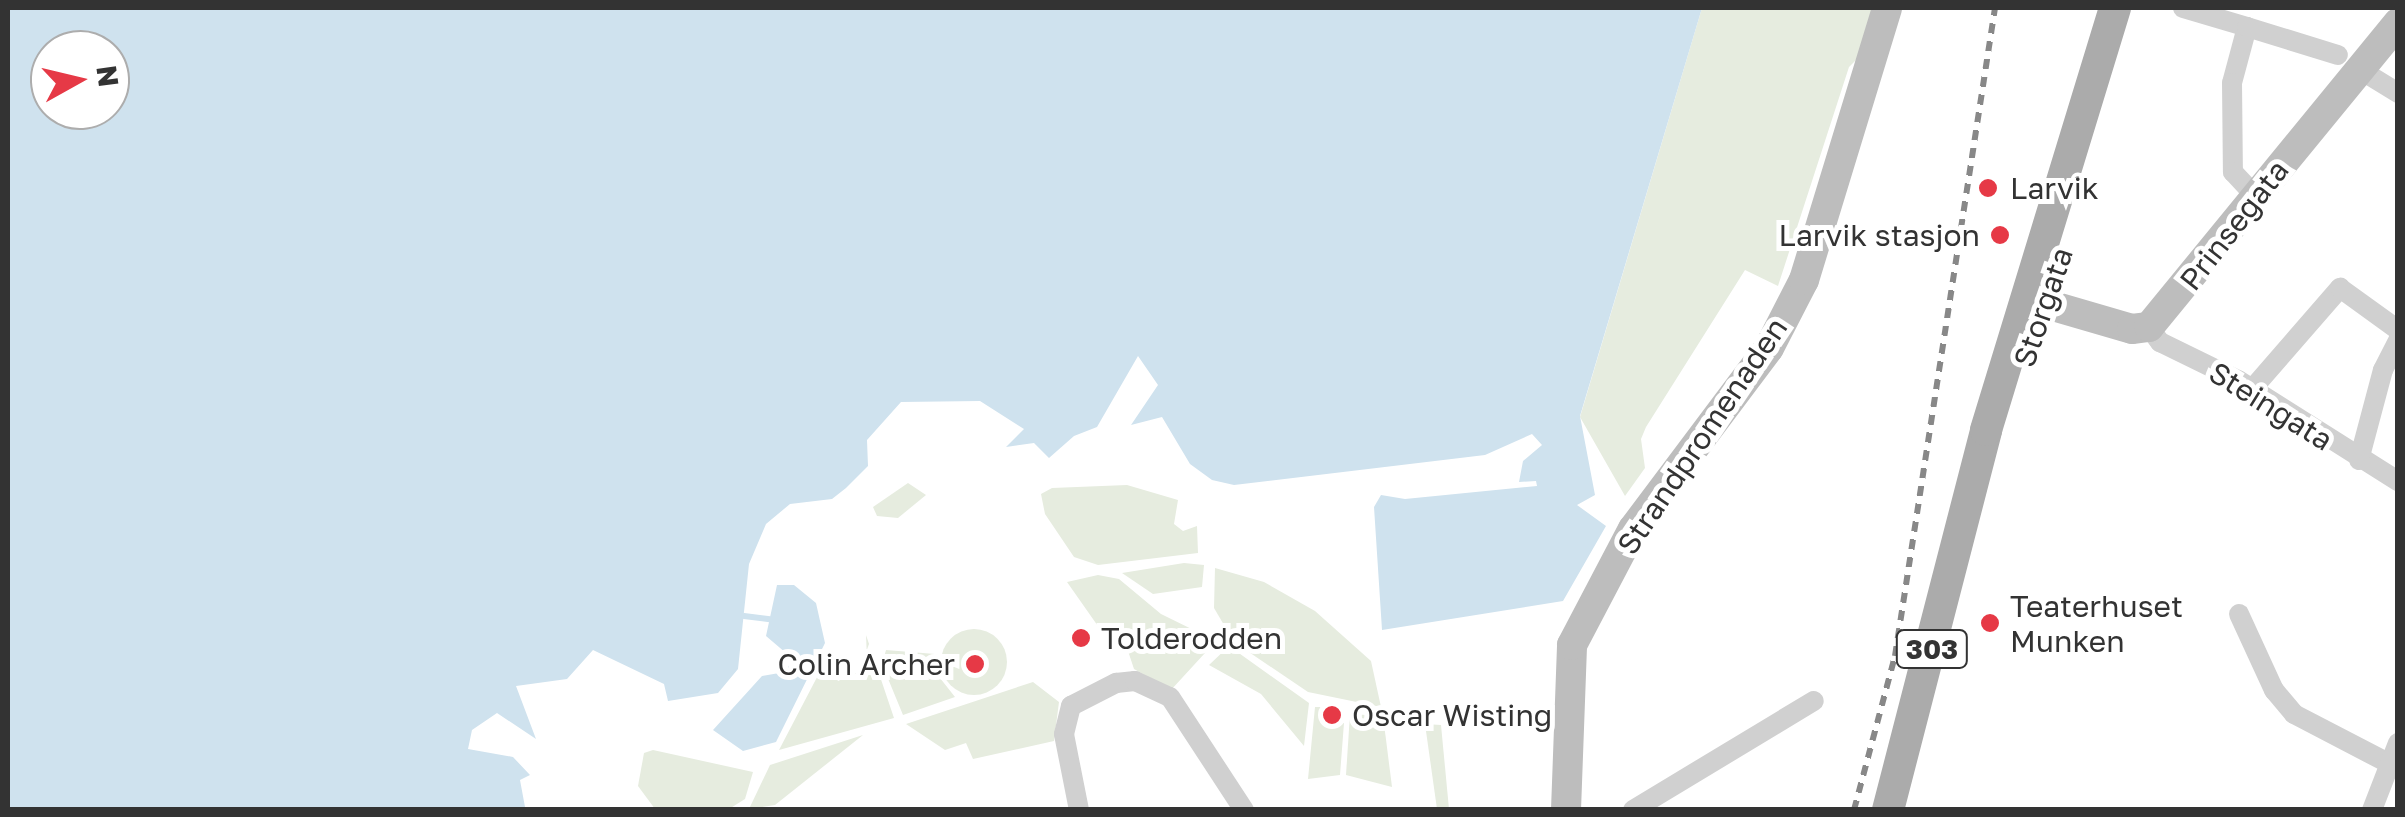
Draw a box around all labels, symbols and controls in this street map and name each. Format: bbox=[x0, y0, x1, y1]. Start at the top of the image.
north arrow bbox=[30, 30, 130, 130]
text: N bbox=[90, 63, 126, 89]
street label: Prinsegata bbox=[2172, 153, 2296, 297]
place label: Larvik bbox=[2010, 170, 2099, 206]
marker: Larvik bbox=[1975, 175, 2001, 201]
place label: Larvik stasjon bbox=[1779, 217, 1980, 253]
marker: Larvik stasjon bbox=[1989, 224, 2011, 246]
street label: Storgata bbox=[2006, 242, 2080, 372]
street label: Strandpromenaden bbox=[1610, 311, 1794, 561]
street label: Steingata bbox=[2203, 354, 2339, 458]
place label: Teaterhuset Munken bbox=[2010, 588, 2183, 658]
marker: Teaterhuset Munken bbox=[1979, 612, 2001, 634]
place label: Tolderodden bbox=[1101, 620, 1282, 656]
road number: 303 bbox=[1894, 626, 1970, 672]
marker: Tolderodden bbox=[1070, 627, 1092, 649]
place label: Colin Archer bbox=[778, 646, 955, 682]
marker: Colin Archer bbox=[964, 653, 986, 675]
place label: Oscar Wisting bbox=[1352, 697, 1552, 733]
marker: Oscar Wisting bbox=[1321, 704, 1343, 726]

